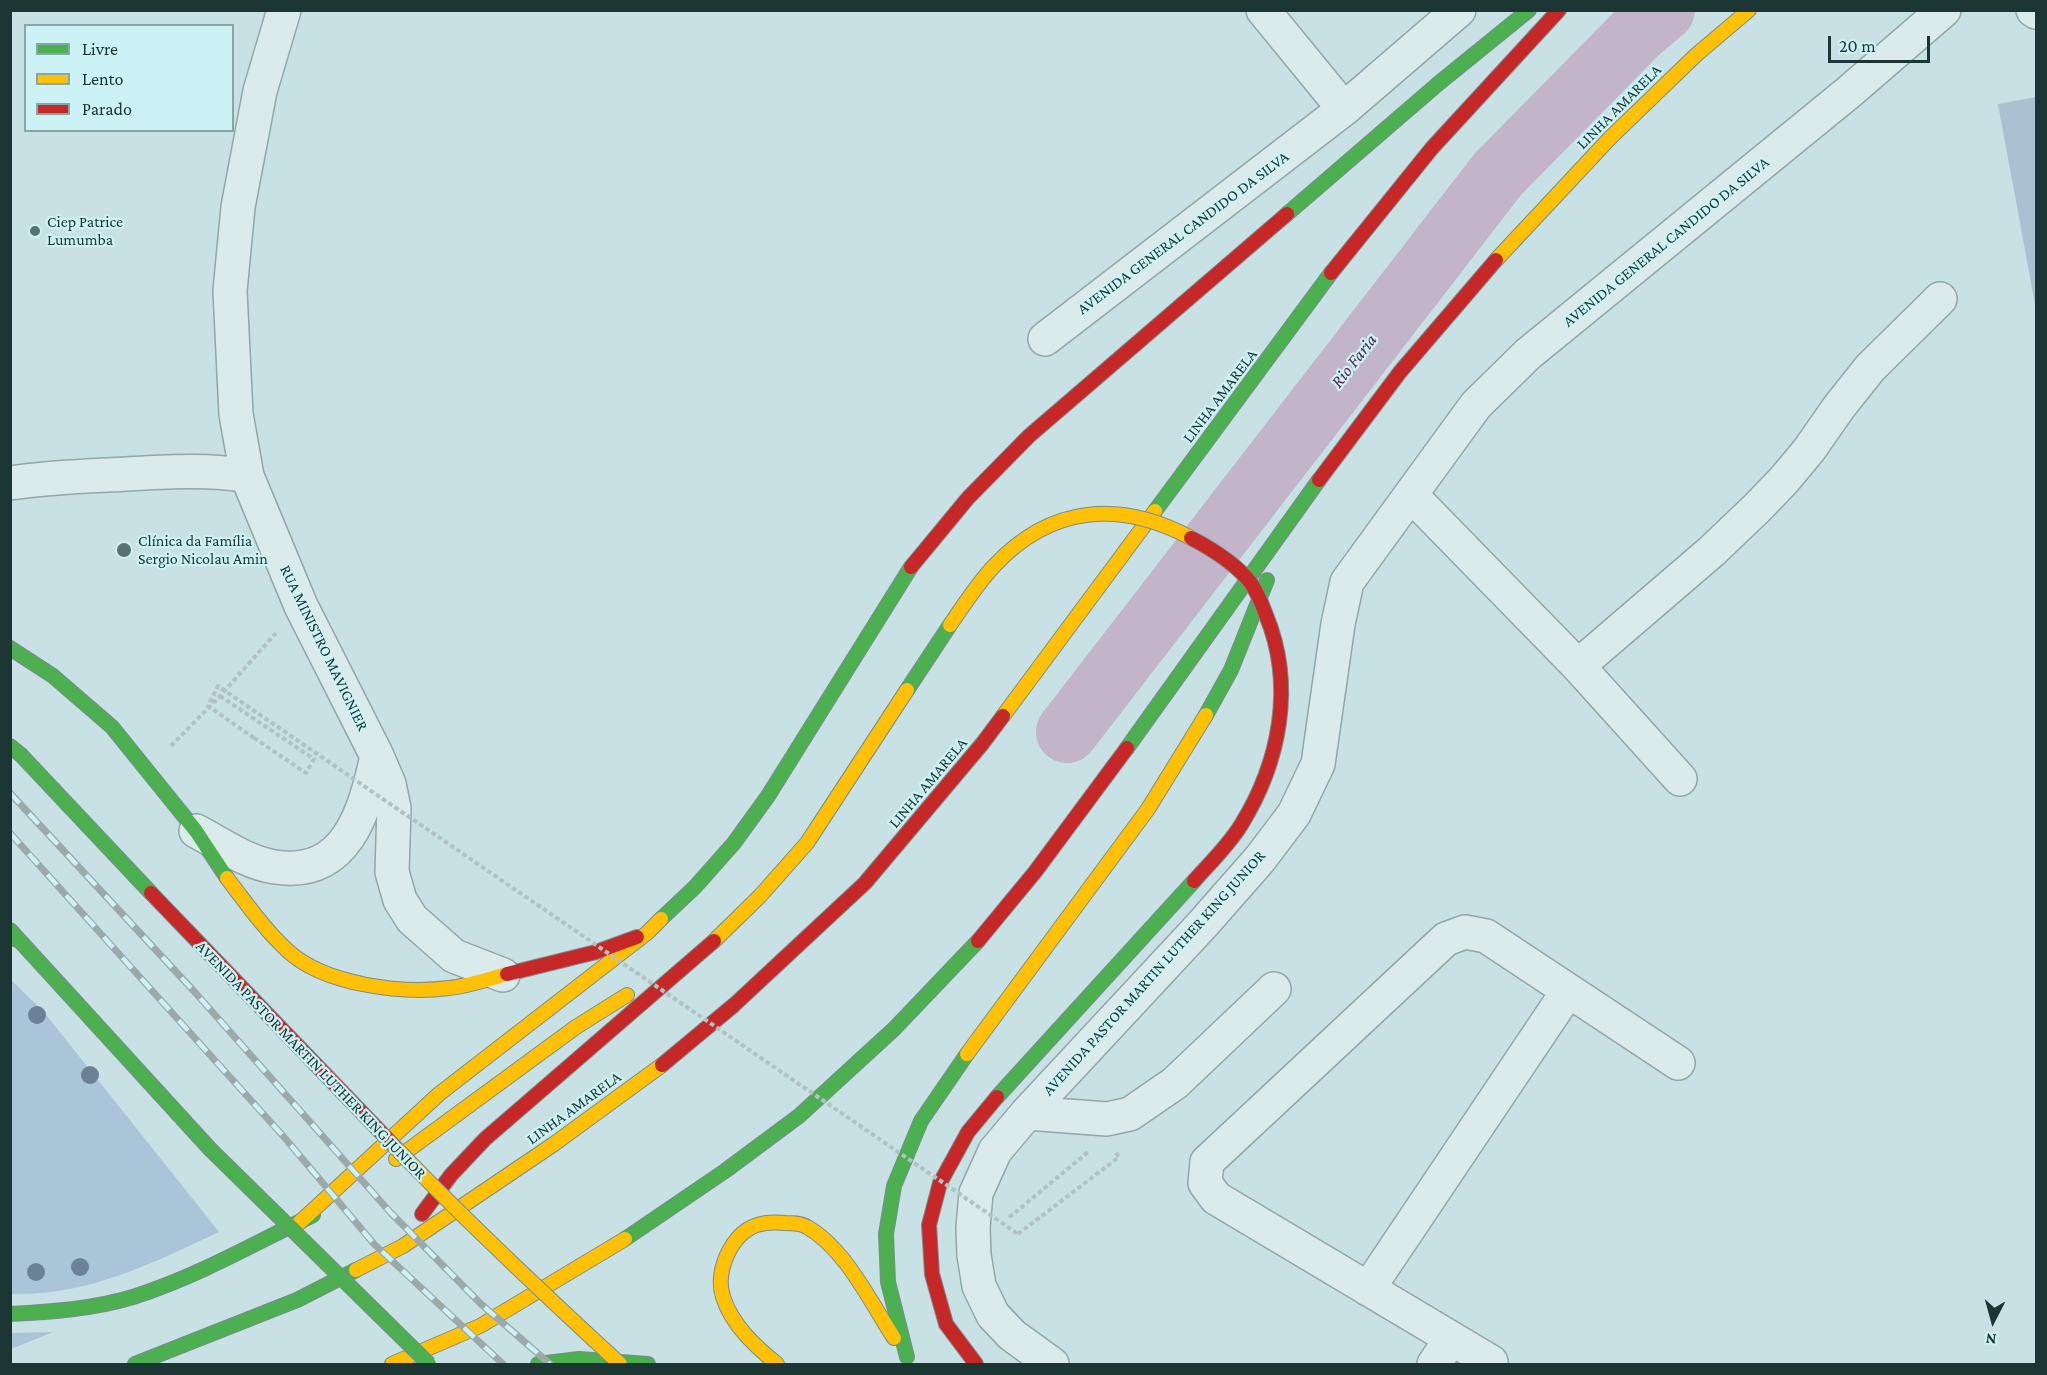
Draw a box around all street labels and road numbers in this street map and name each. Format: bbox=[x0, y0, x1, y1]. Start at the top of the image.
street label: LINHA AMARELA bbox=[1573, 61, 1665, 153]
street label: AVENIDA GENERAL CANDIDO DA SILVA bbox=[1073, 147, 1293, 319]
street label: AVENIDA GENERAL CANDIDO DA SILVA bbox=[1559, 153, 1773, 331]
street label: LINHA AMARELA bbox=[1179, 345, 1261, 447]
street label: RUA MINISTRO MAVIGNIER bbox=[275, 562, 373, 734]
street label: LINHA AMARELA bbox=[885, 734, 971, 832]
street label: AVENIDA PASTOR MARTIN LUTHER KING JUNIOR bbox=[1039, 846, 1269, 1100]
street label: AVENIDA PASTOR MARTIN LUTHER KING JUNIOR bbox=[192, 937, 430, 1183]
street label: LINHA AMARELA bbox=[523, 1067, 625, 1149]

